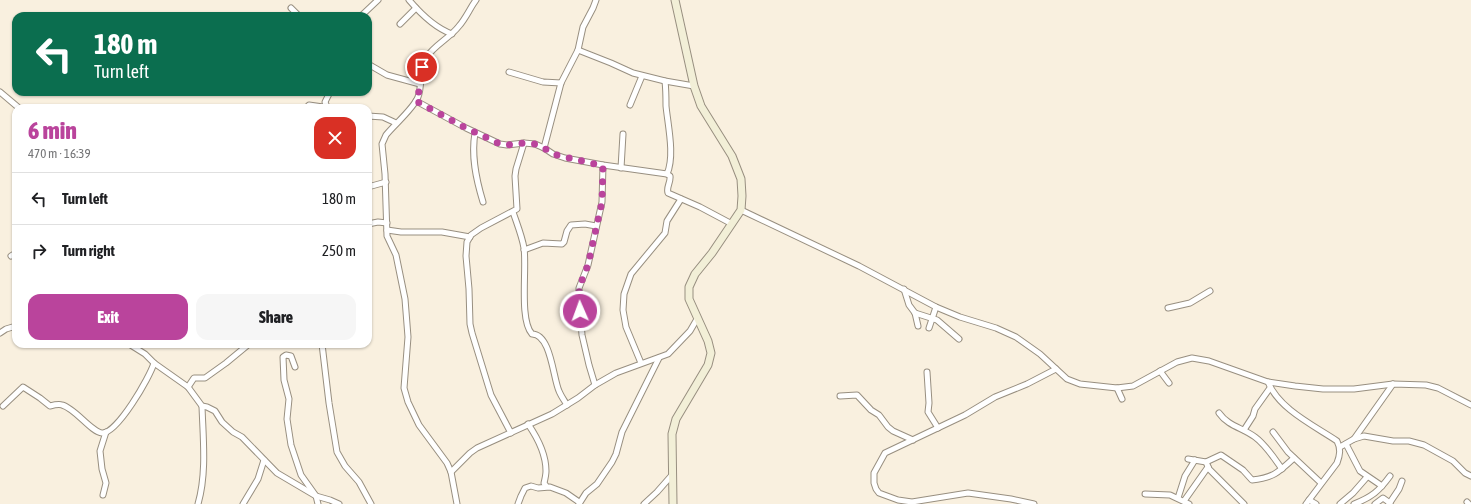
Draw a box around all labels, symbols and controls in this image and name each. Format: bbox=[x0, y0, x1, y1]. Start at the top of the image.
icon: left bbox=[28, 28, 80, 80]
text: 180 m bbox=[94, 28, 157, 60]
pin bbox=[405, 50, 439, 84]
icon: arrive bbox=[411, 56, 433, 78]
text: Turn left bbox=[94, 61, 149, 82]
text: 6 min bbox=[28, 117, 77, 144]
button: close bbox=[314, 117, 356, 159]
text: 470 m · 16:39 bbox=[28, 146, 91, 161]
icon: left bbox=[28, 188, 50, 210]
text: Turn left bbox=[62, 190, 108, 207]
text: 180 m bbox=[322, 190, 356, 207]
icon: right bbox=[28, 240, 50, 262]
text: Turn right bbox=[62, 242, 115, 259]
text: 250 m bbox=[322, 242, 356, 259]
position arrow bbox=[559, 290, 601, 332]
button: Exit bbox=[28, 294, 188, 340]
button: Share bbox=[196, 294, 356, 340]

